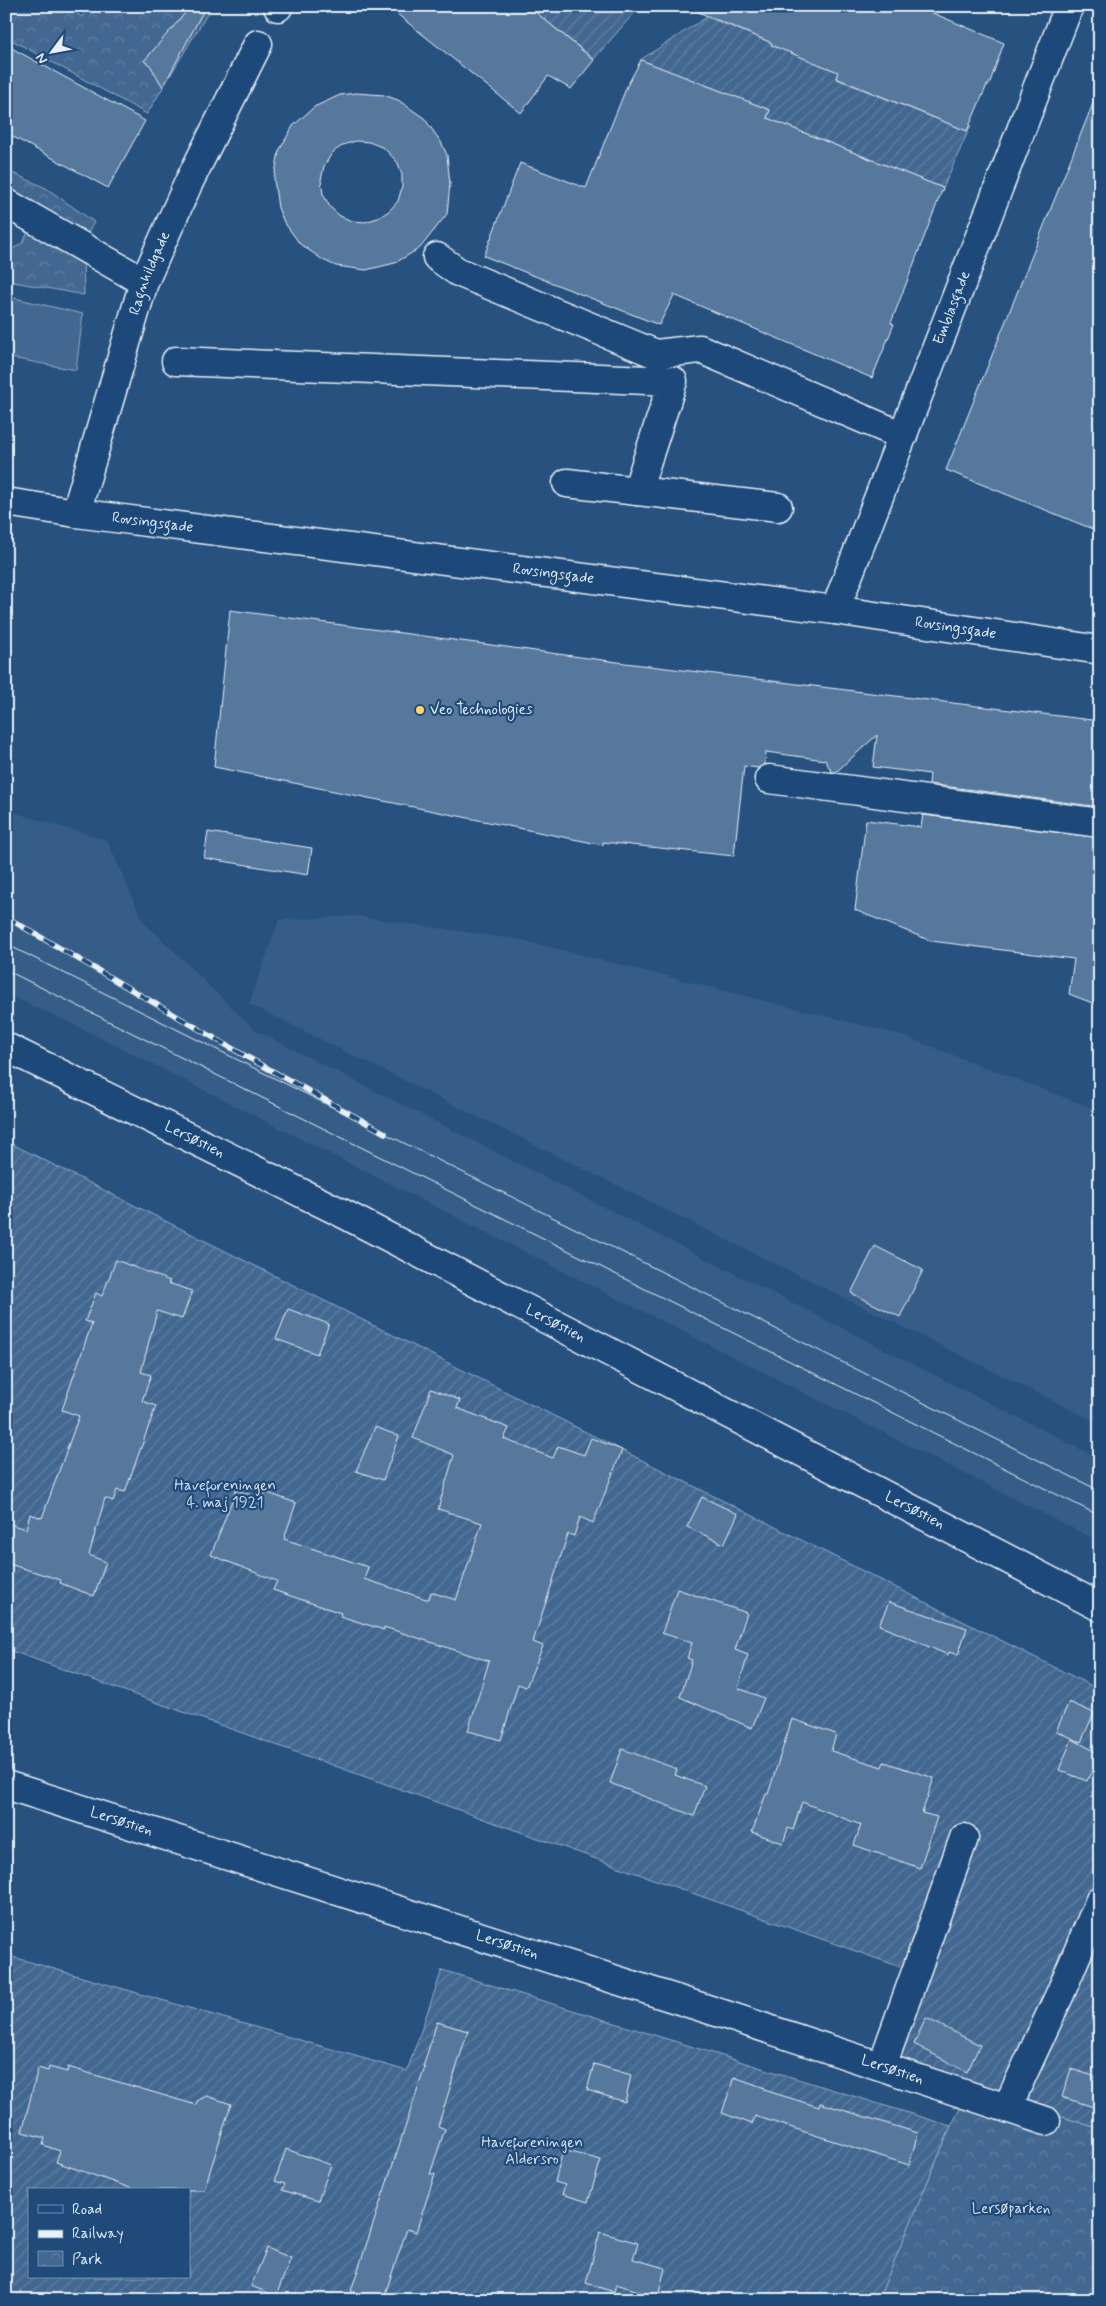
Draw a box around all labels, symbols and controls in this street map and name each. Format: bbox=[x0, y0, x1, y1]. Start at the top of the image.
north arrow bbox=[28, 28, 78, 78]
text: N bbox=[32, 50, 52, 67]
street label: Ragnhildgade bbox=[125, 228, 175, 317]
street label: Emblasgade bbox=[929, 268, 975, 348]
street label: Rovsingsgade bbox=[111, 508, 195, 538]
street label: Rovsingsgade bbox=[511, 559, 595, 589]
street label: Rovsingsgade bbox=[914, 612, 998, 644]
place label: Veo Technologies bbox=[430, 700, 533, 721]
marker: Veo Technologies bbox=[414, 704, 426, 716]
street label: Lersøstien bbox=[161, 1117, 228, 1163]
street label: Lersøstien bbox=[522, 1300, 589, 1348]
park label: Haveforeningen 4. maj 1921 bbox=[174, 1476, 276, 1513]
street label: Lersøstien bbox=[881, 1487, 948, 1534]
street label: Lersøstien bbox=[87, 1802, 155, 1841]
street label: Lersøstien bbox=[473, 1926, 541, 1964]
street label: Lersøstien bbox=[858, 2050, 926, 2090]
park label: Haveforeningen Aldersro bbox=[481, 2133, 583, 2170]
legend bbox=[28, 2188, 190, 2278]
park label: Lersøparken bbox=[972, 2199, 1050, 2219]
text: Road bbox=[72, 2200, 102, 2220]
text: Railway bbox=[72, 2224, 124, 2244]
text: Park bbox=[72, 2250, 102, 2270]

